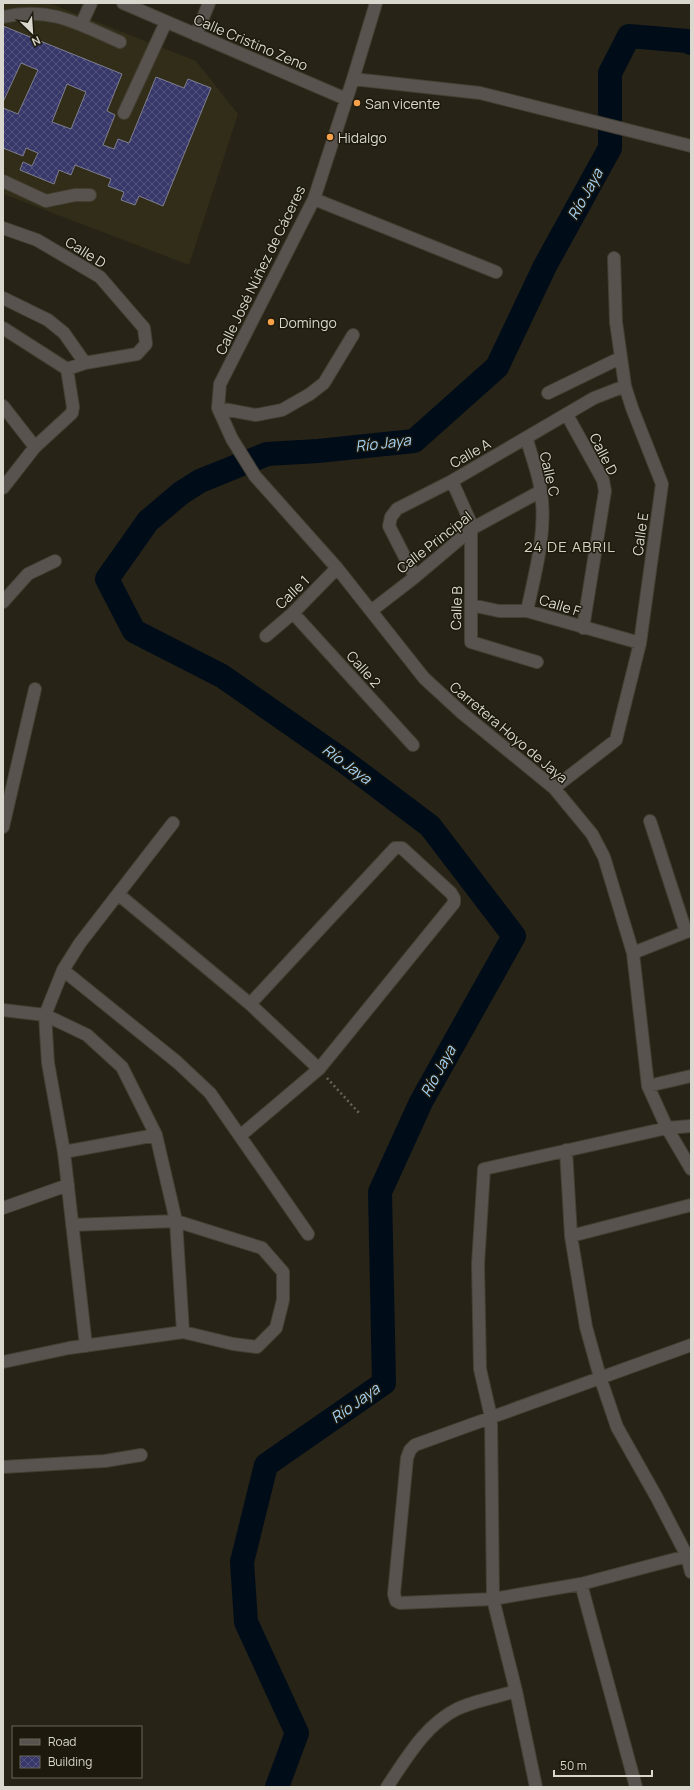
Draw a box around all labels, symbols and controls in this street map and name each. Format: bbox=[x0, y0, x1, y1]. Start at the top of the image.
street label: Calle Cristino Zeno bbox=[191, 9, 311, 75]
north arrow bbox=[12, 12, 52, 52]
text: N bbox=[30, 33, 43, 50]
place label: San vicente bbox=[365, 94, 440, 113]
marker: San vicente bbox=[352, 98, 362, 108]
place label: Hidalgo bbox=[338, 128, 387, 147]
marker: Hidalgo bbox=[325, 132, 335, 142]
water label: Río Jaya bbox=[562, 164, 608, 223]
street label: Calle José Núñez de Cáceres bbox=[211, 182, 309, 358]
street label: Calle D bbox=[62, 232, 110, 272]
place label: Domingo bbox=[279, 313, 337, 332]
marker: Domingo bbox=[266, 317, 276, 327]
water label: Río Jaya bbox=[354, 429, 413, 457]
street label: Calle D bbox=[585, 430, 623, 478]
street label: Calle A bbox=[446, 434, 494, 472]
street label: Calle C bbox=[536, 450, 564, 498]
street label: Calle Principal bbox=[392, 507, 476, 577]
street label: Calle E bbox=[628, 511, 652, 557]
district label: 24 DE ABRIL bbox=[524, 536, 616, 557]
street label: Calle 1 bbox=[271, 571, 313, 613]
street label: Calle B bbox=[446, 585, 466, 630]
street label: Calle F bbox=[537, 590, 583, 620]
street label: Calle 2 bbox=[342, 647, 386, 691]
street label: Carretera Hoyo de Jaya bbox=[446, 677, 572, 787]
water label: Río Jaya bbox=[318, 739, 376, 789]
water label: Río Jaya bbox=[415, 1041, 461, 1100]
water label: Río Jaya bbox=[326, 1378, 384, 1428]
legend bbox=[12, 1726, 142, 1778]
text: Road bbox=[48, 1733, 76, 1750]
scale bar bbox=[554, 1752, 652, 1778]
text: Building bbox=[48, 1753, 92, 1770]
text: 50 m bbox=[560, 1757, 587, 1774]

